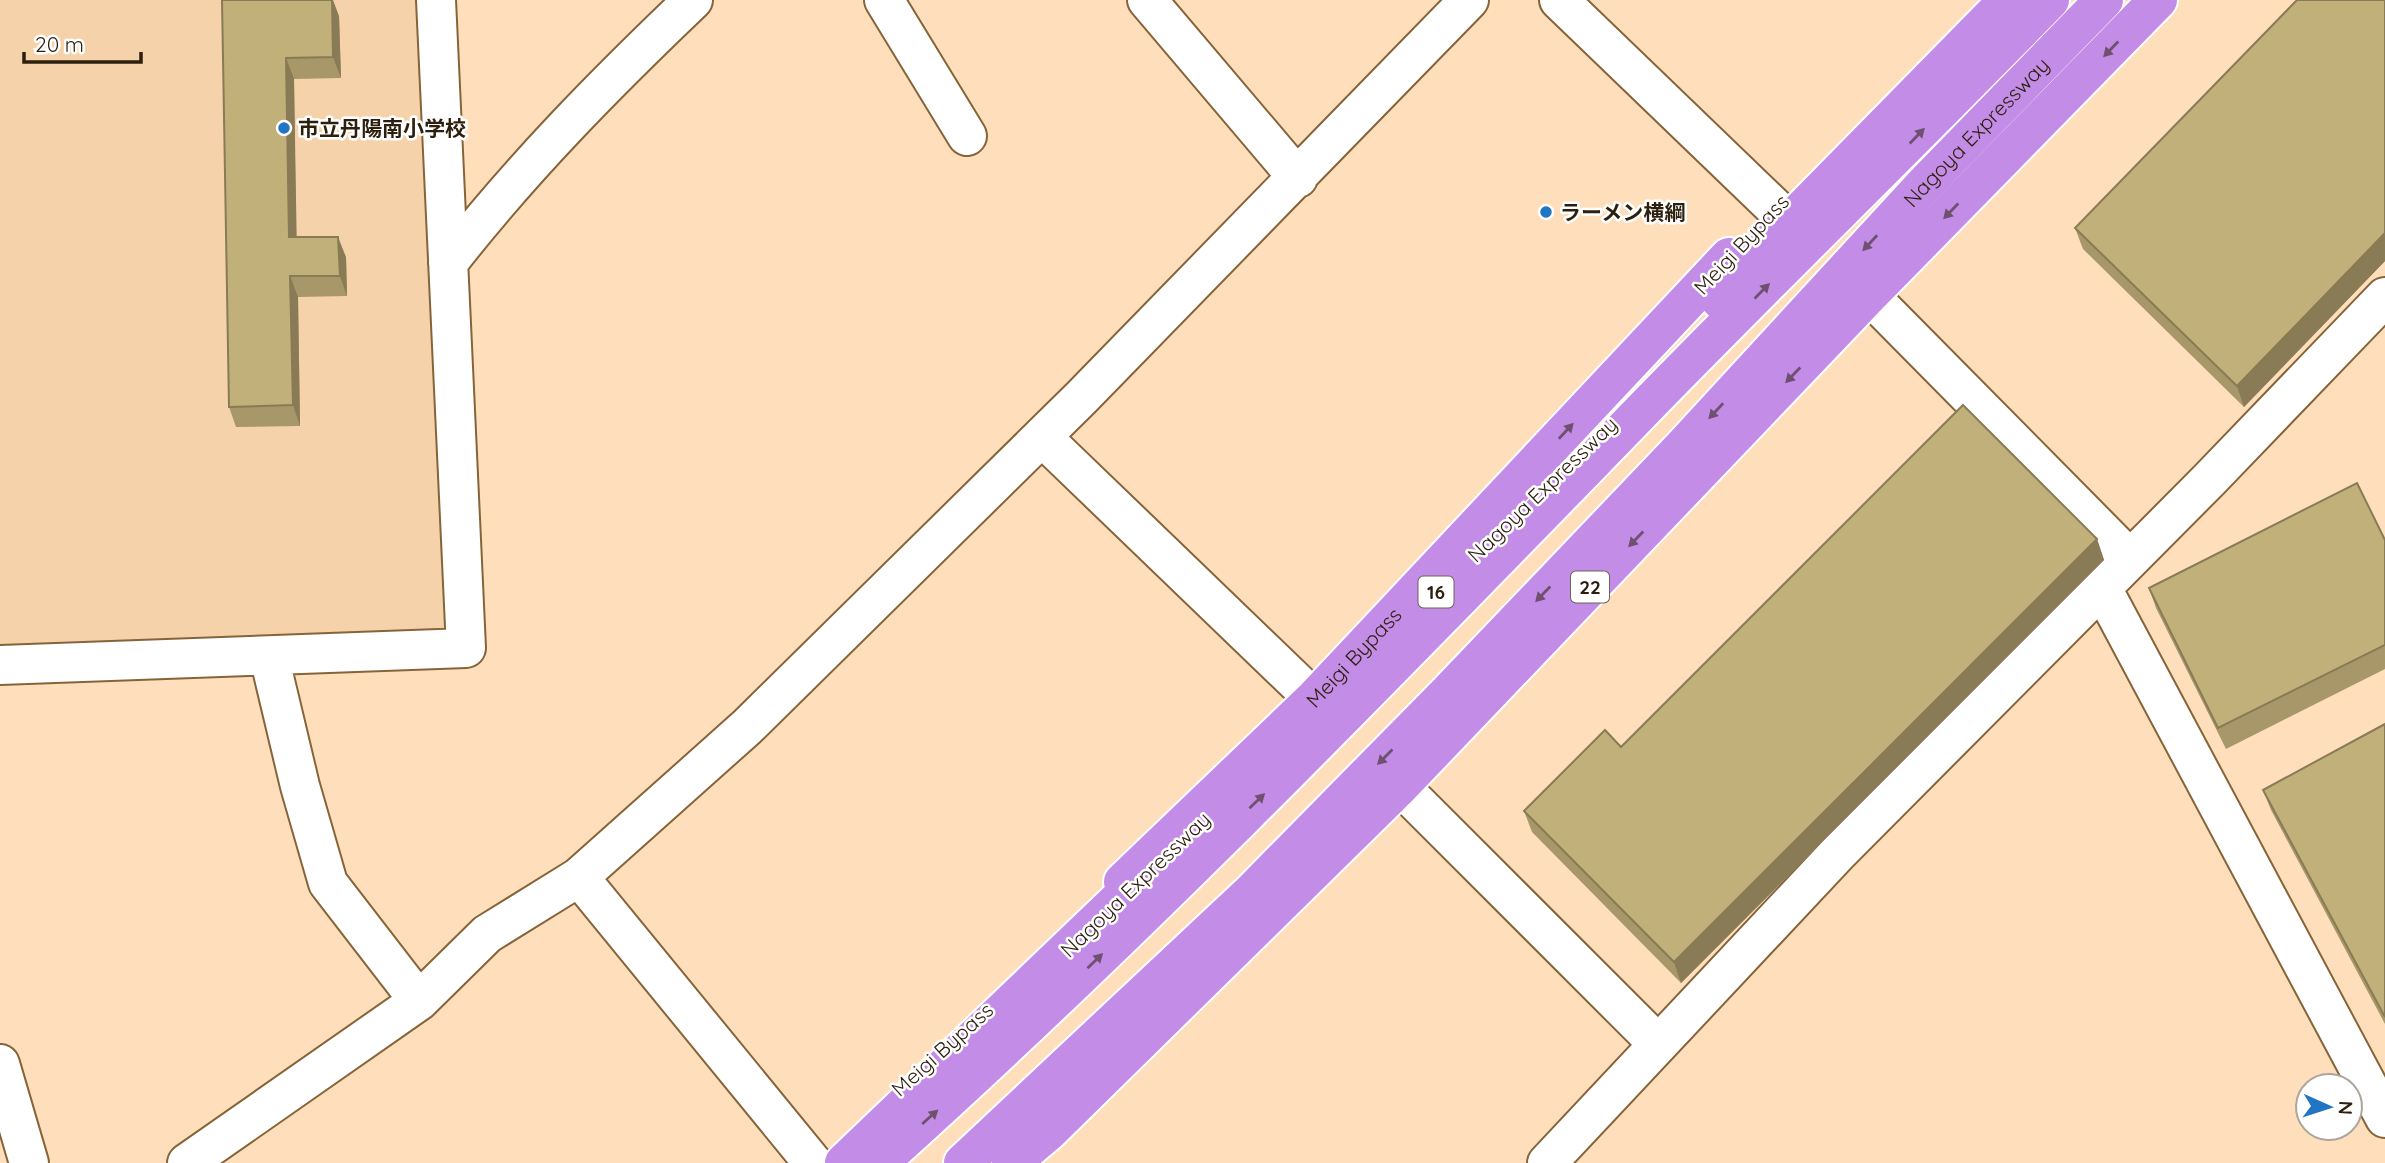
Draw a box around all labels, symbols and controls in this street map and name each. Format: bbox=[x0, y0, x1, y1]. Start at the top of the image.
scale bar bbox=[24, 21, 142, 65]
text: 20 m bbox=[35, 31, 84, 57]
one-way arrow bbox=[2102, 40, 2119, 57]
street label: Nagoya Expressway bbox=[1898, 52, 2054, 212]
place label: 市立丹陽南小学校 bbox=[298, 115, 466, 141]
marker: 市立丹陽南小学校 bbox=[276, 120, 292, 136]
one-way arrow bbox=[1908, 128, 1924, 145]
street label: Meigi Bypass bbox=[1688, 188, 1794, 300]
place label: ラーメン横綱 bbox=[1560, 199, 1685, 225]
one-way arrow bbox=[1944, 202, 1960, 219]
marker: ラーメン横綱 bbox=[1538, 204, 1554, 220]
one-way arrow bbox=[1862, 234, 1878, 252]
one-way arrow bbox=[1753, 284, 1770, 300]
one-way arrow bbox=[1786, 366, 1802, 383]
one-way arrow bbox=[1709, 402, 1725, 419]
street label: Nagoya Expressway bbox=[1462, 411, 1622, 567]
one-way arrow bbox=[1558, 423, 1574, 440]
one-way arrow bbox=[1629, 530, 1645, 547]
road number: 22 bbox=[1571, 572, 1609, 602]
road number: 16 bbox=[1418, 576, 1454, 608]
one-way arrow bbox=[1535, 585, 1551, 602]
street label: Meigi Bypass bbox=[1300, 602, 1407, 713]
one-way arrow bbox=[1377, 748, 1393, 765]
one-way arrow bbox=[1249, 793, 1266, 810]
street label: Nagoya Expressway bbox=[1055, 806, 1215, 962]
one-way arrow bbox=[1086, 953, 1103, 969]
street label: Meigi Bypass bbox=[886, 997, 998, 1101]
north arrow bbox=[2294, 1072, 2364, 1142]
text: N bbox=[2334, 1100, 2358, 1115]
one-way arrow bbox=[921, 1110, 938, 1126]

